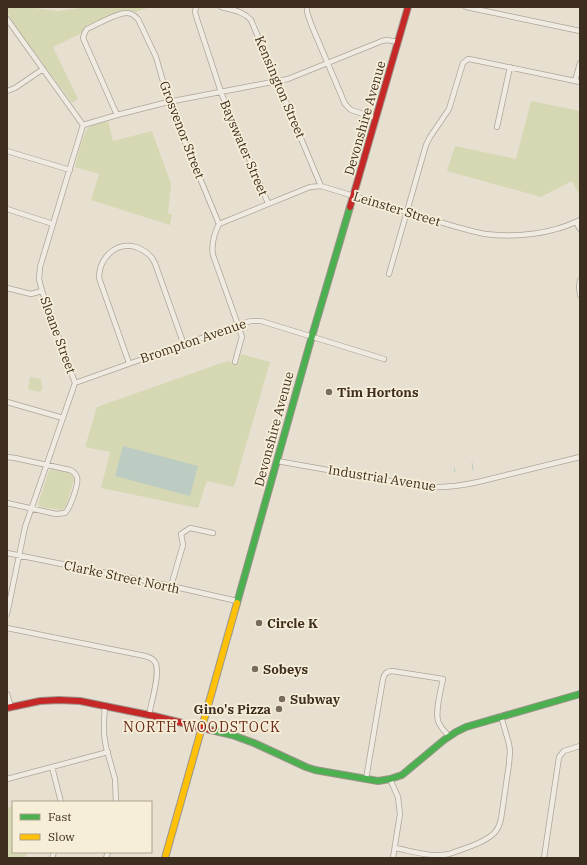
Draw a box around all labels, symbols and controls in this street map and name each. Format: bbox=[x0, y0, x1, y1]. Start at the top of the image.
street label: Kensington Street bbox=[251, 33, 309, 141]
street label: Devonshire Avenue bbox=[340, 59, 390, 177]
street label: Grosvenor Street bbox=[156, 79, 209, 182]
street label: Bayswater Street bbox=[216, 97, 272, 199]
street label: Leinster Street bbox=[351, 188, 443, 230]
street label: Sloane Street bbox=[36, 294, 80, 376]
street label: Brompton Avenue bbox=[138, 315, 248, 367]
street label: Devonshire Avenue bbox=[250, 370, 298, 488]
place label: Tim Hortons bbox=[337, 384, 419, 401]
marker: Tim Hortons bbox=[324, 387, 334, 397]
street label: Industrial Avenue bbox=[327, 461, 437, 495]
street label: Clarke Street North bbox=[62, 556, 182, 598]
place label: Circle K bbox=[267, 615, 318, 632]
marker: Circle K bbox=[254, 618, 264, 628]
place label: Sobeys bbox=[263, 661, 308, 678]
marker: Sobeys bbox=[250, 664, 260, 674]
place label: Subway bbox=[290, 691, 341, 708]
marker: Subway bbox=[277, 694, 287, 704]
place label: Gino's Pizza bbox=[194, 701, 272, 718]
marker: Gino's Pizza bbox=[274, 704, 284, 714]
district label: NORTH WOODSTOCK bbox=[123, 718, 281, 736]
legend bbox=[12, 801, 152, 853]
text: Fast bbox=[48, 809, 72, 824]
text: Slow bbox=[48, 829, 75, 844]

